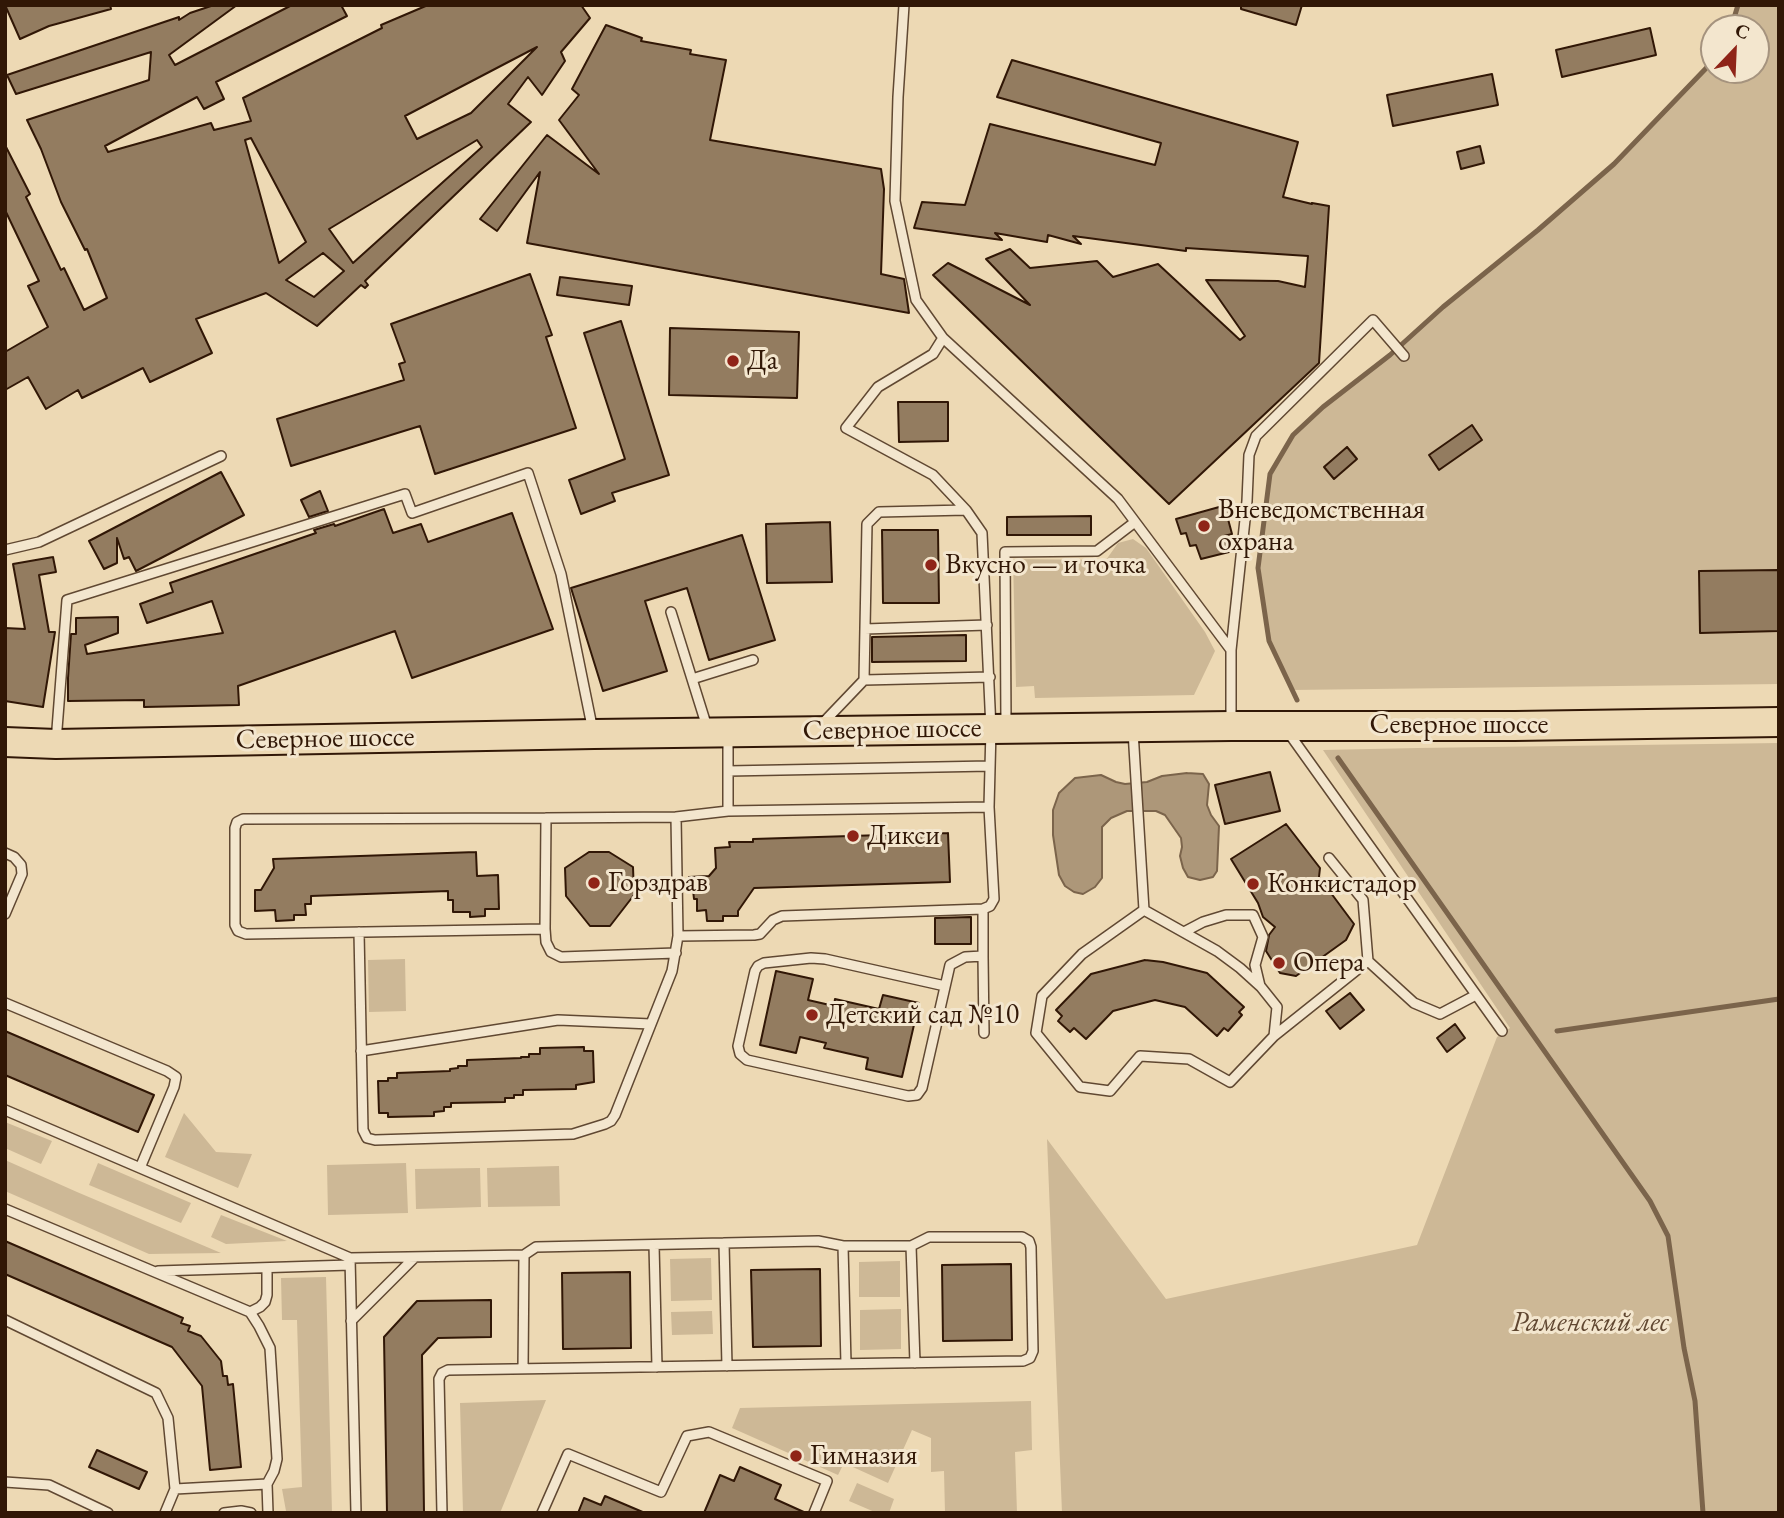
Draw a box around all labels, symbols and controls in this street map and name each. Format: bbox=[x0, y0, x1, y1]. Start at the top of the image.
north arrow bbox=[1700, 14, 1770, 84]
text: С bbox=[1732, 17, 1754, 45]
place label: Да bbox=[747, 344, 778, 378]
marker: Да bbox=[725, 353, 741, 369]
place label: Вневедомственная охрана bbox=[1218, 493, 1425, 559]
marker: Вневедомственная охрана bbox=[1196, 518, 1212, 534]
place label: Вкусно — и точка bbox=[945, 548, 1146, 582]
marker: Вкусно — и точка bbox=[923, 557, 939, 573]
street label: Северное шоссе bbox=[1370, 708, 1548, 742]
street label: Северное шоссе bbox=[802, 712, 982, 748]
street label: Северное шоссе bbox=[235, 721, 415, 757]
place label: Дикси bbox=[867, 819, 940, 853]
marker: Дикси bbox=[845, 828, 861, 844]
place label: Горздрав bbox=[608, 866, 708, 900]
place label: Конкистадор bbox=[1267, 867, 1417, 901]
marker: Горздрав bbox=[586, 875, 602, 891]
marker: Конкистадор bbox=[1245, 876, 1261, 892]
place label: Опера bbox=[1293, 946, 1365, 980]
marker: Опера bbox=[1271, 955, 1287, 971]
place label: Детский сад №10 bbox=[826, 998, 1019, 1032]
marker: Детский сад №10 bbox=[804, 1007, 820, 1023]
park label: Раменский лес bbox=[1511, 1306, 1669, 1340]
place label: Гимназия bbox=[810, 1439, 917, 1473]
marker: Гимназия bbox=[788, 1448, 804, 1464]

